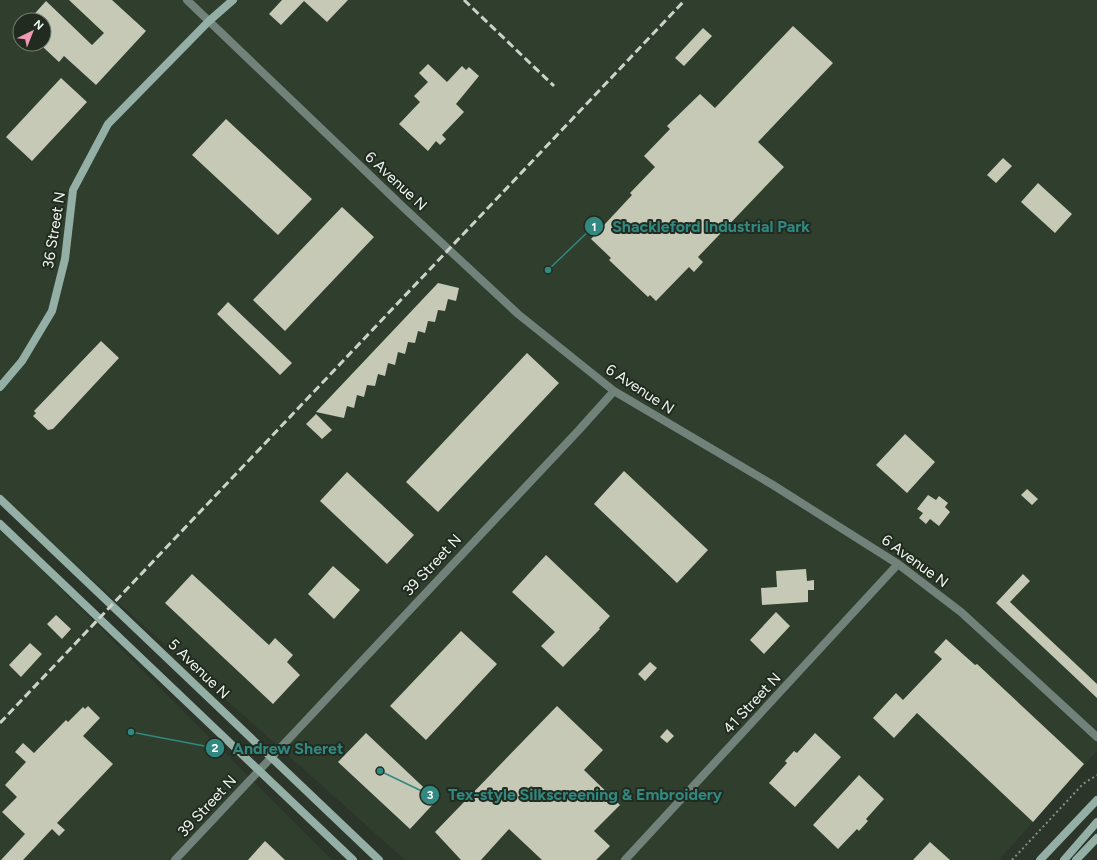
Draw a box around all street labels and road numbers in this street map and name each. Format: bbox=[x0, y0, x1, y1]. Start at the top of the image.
street label: 6 Avenue N bbox=[361, 148, 431, 214]
street label: 36 Street N bbox=[39, 190, 69, 270]
street label: 6 Avenue N bbox=[602, 360, 678, 418]
street label: 39 Street N bbox=[399, 530, 465, 600]
street label: 6 Avenue N bbox=[878, 531, 952, 591]
street label: 5 Avenue N bbox=[165, 635, 233, 703]
street label: 41 Street N bbox=[719, 669, 785, 737]
street label: 39 Street N bbox=[174, 771, 240, 841]

